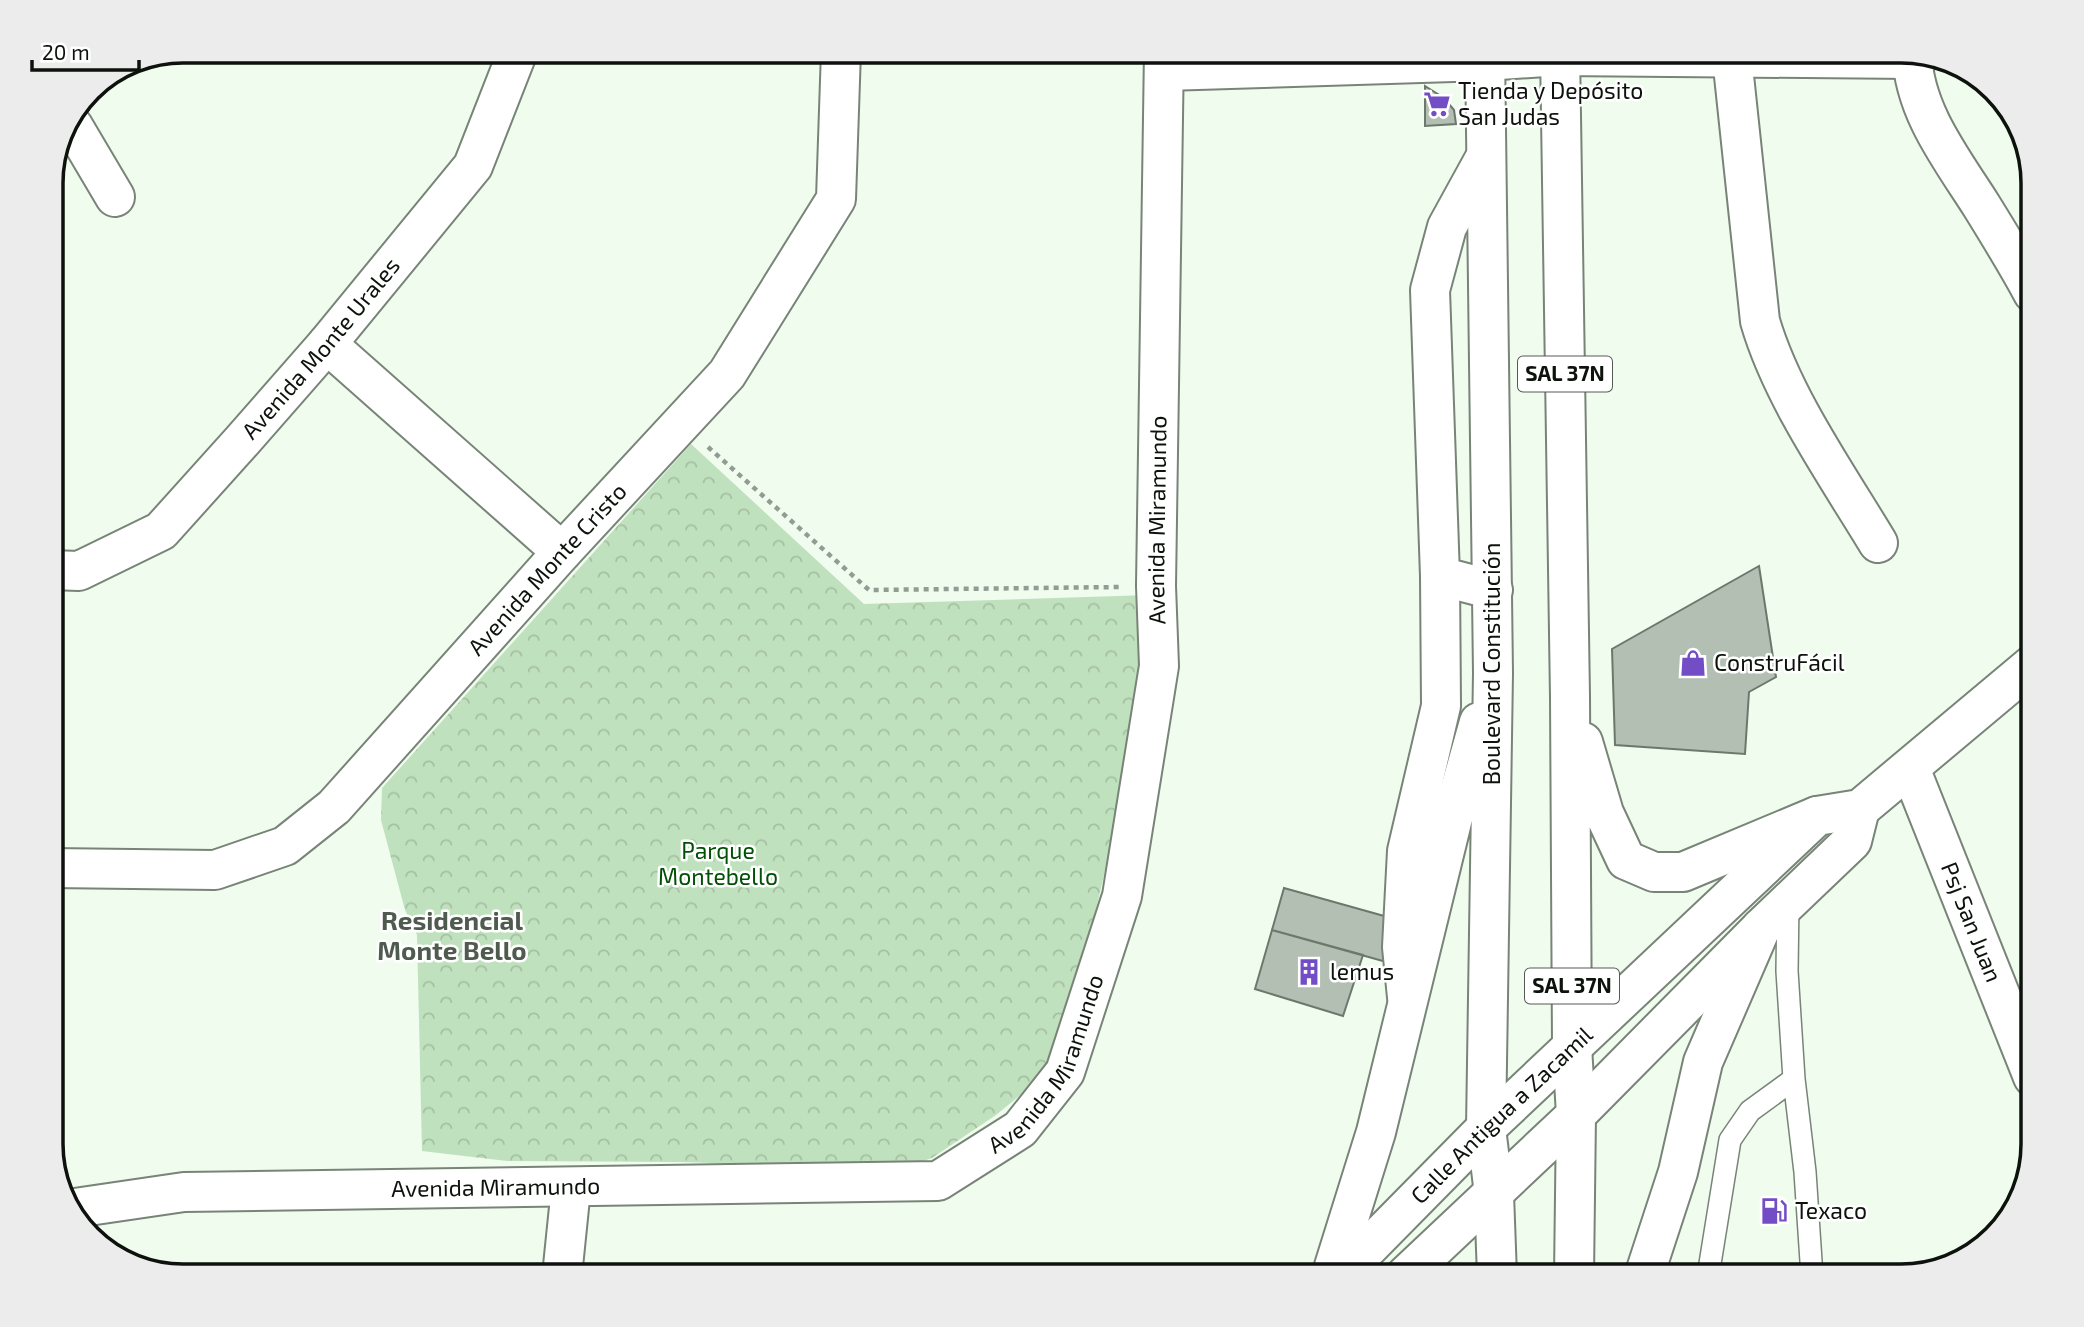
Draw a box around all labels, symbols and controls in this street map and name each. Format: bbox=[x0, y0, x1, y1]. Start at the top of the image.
scale bar bbox=[32, 28, 138, 72]
text: 20 m bbox=[42, 39, 90, 64]
place label: Tienda y Depósito San Judas bbox=[1458, 76, 1643, 130]
supermarket icon: Tienda y Depósito San Judas bbox=[1422, 89, 1452, 119]
street label: Avenida Monte Urales bbox=[235, 251, 405, 444]
road number: SAL 37N bbox=[1518, 356, 1612, 392]
street label: Avenida Miramundo bbox=[1141, 415, 1172, 625]
street label: Avenida Monte Cristo bbox=[461, 477, 632, 661]
street label: Boulevard Constitución bbox=[1477, 543, 1505, 785]
shop icon: ConstruFácil bbox=[1678, 648, 1708, 678]
place label: ConstruFácil bbox=[1714, 648, 1845, 676]
park label: Parque Montebello bbox=[658, 836, 778, 890]
street label: Psj San Juan bbox=[1936, 858, 2009, 986]
district label: Residencial Monte Bello bbox=[377, 904, 527, 965]
building icon: lemus bbox=[1294, 957, 1324, 987]
place label: lemus bbox=[1330, 957, 1394, 985]
road number: SAL 37N bbox=[1525, 968, 1619, 1004]
street label: Avenida Miramundo bbox=[982, 971, 1109, 1159]
street label: Calle Antigua a Zacamil bbox=[1404, 1020, 1598, 1209]
street label: Avenida Miramundo bbox=[391, 1171, 600, 1202]
fuel station icon: Texaco bbox=[1759, 1196, 1789, 1226]
place label: Texaco bbox=[1795, 1196, 1867, 1224]

